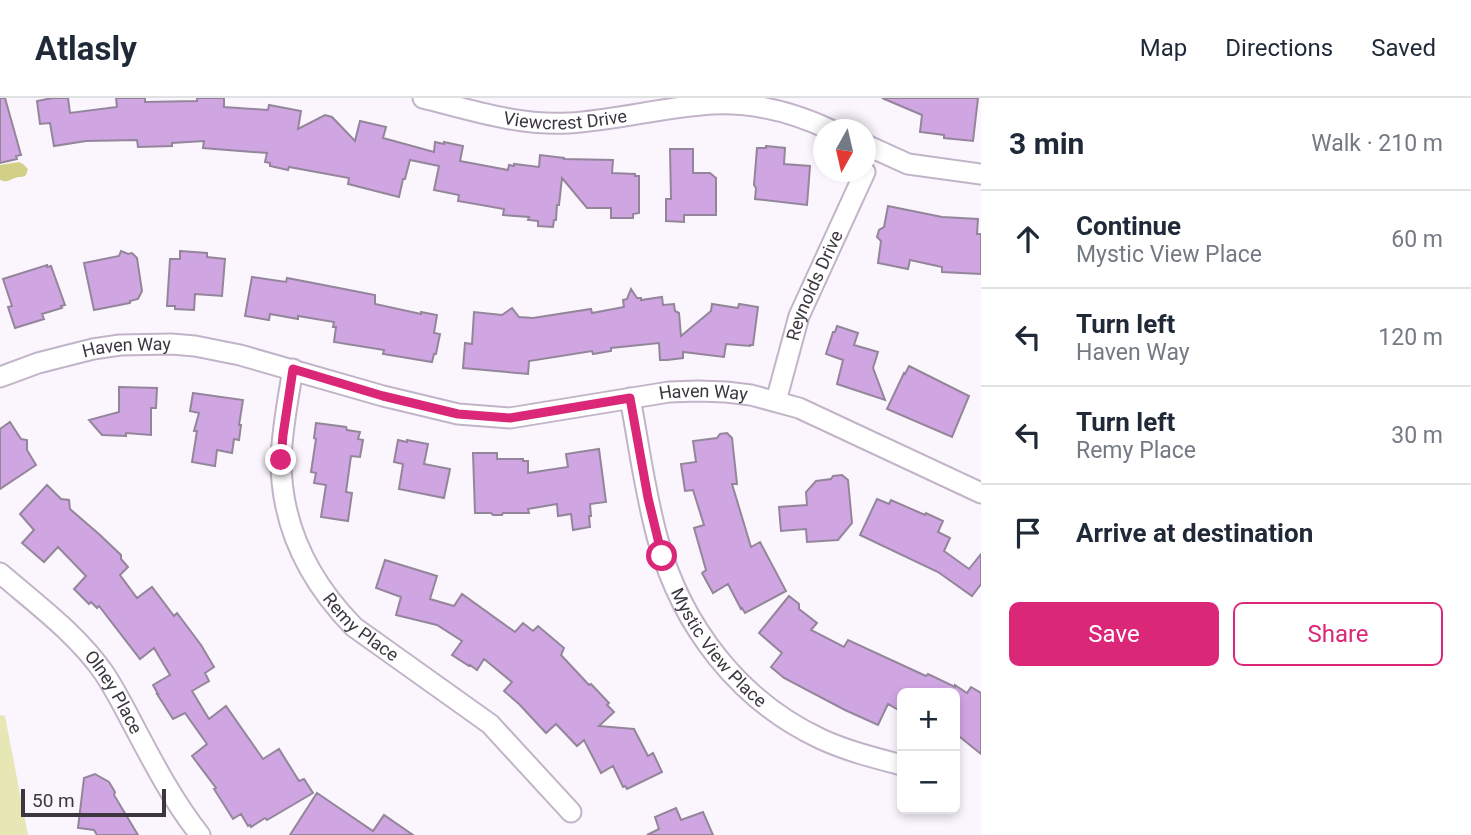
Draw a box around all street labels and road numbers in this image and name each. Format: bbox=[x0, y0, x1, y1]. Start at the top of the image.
street label: Viewcrest Drive bbox=[502, 105, 628, 133]
street label: Reynolds Drive bbox=[782, 227, 847, 343]
street label: Haven Way bbox=[80, 333, 172, 361]
street label: Haven Way bbox=[657, 380, 749, 405]
street label: Mystic View Place bbox=[667, 584, 771, 711]
street label: Remy Place bbox=[319, 588, 403, 665]
street label: Olney Place bbox=[81, 646, 147, 737]

